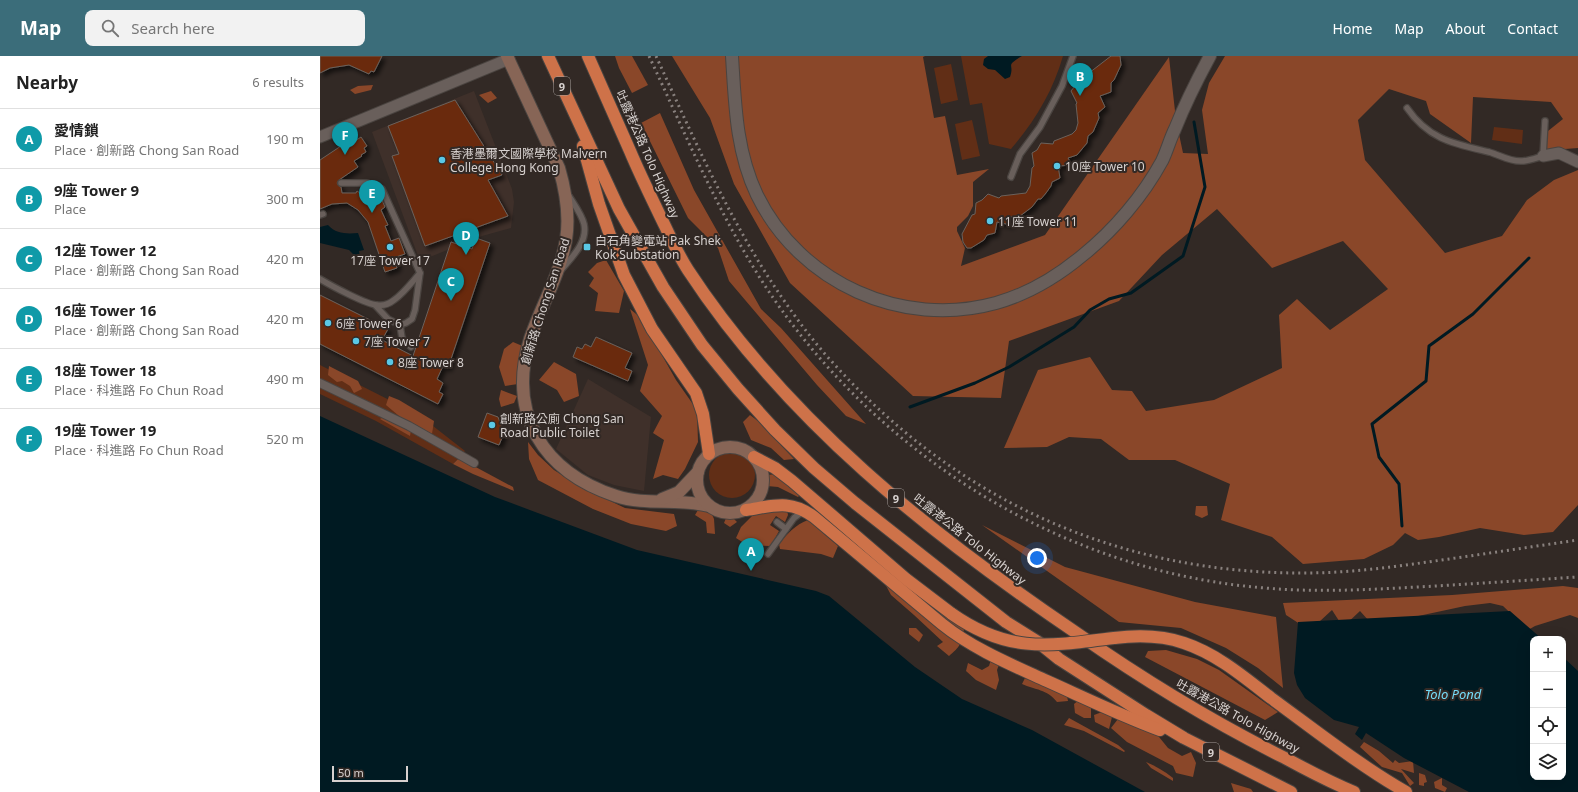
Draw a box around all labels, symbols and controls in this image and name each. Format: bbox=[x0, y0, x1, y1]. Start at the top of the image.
search box bbox=[85, 10, 365, 46]
text: Map bbox=[20, 15, 61, 41]
icon: search bbox=[99, 17, 121, 39]
text: Search here bbox=[131, 18, 215, 38]
text: Home bbox=[1333, 19, 1372, 38]
text: Map bbox=[1394, 19, 1424, 38]
text: About bbox=[1446, 19, 1485, 38]
text: Contact bbox=[1507, 19, 1558, 38]
pin: B bbox=[1067, 63, 1093, 96]
text: Nearby bbox=[16, 71, 78, 94]
text: 6 results bbox=[252, 73, 304, 91]
road number: 9 bbox=[554, 77, 570, 95]
street label: 吐露港公路 Tolo Highway bbox=[612, 87, 684, 222]
text: 愛情鎖 bbox=[54, 120, 99, 140]
pin: F bbox=[332, 122, 358, 155]
text: A bbox=[25, 130, 34, 148]
text: 190 m bbox=[266, 130, 304, 148]
text: Place · 創新路 Chong San Road bbox=[54, 141, 239, 159]
place label: 香港墨爾文國際學校 Malvern College Hong Kong bbox=[450, 145, 607, 176]
marker: 香港墨爾文國際學校 Malvern College Hong Kong bbox=[437, 155, 447, 165]
place label: 10座 Tower 10 bbox=[1065, 158, 1145, 175]
marker: 10座 Tower 10 bbox=[1052, 161, 1062, 171]
text: 9座 Tower 9 bbox=[54, 180, 139, 200]
pin: E bbox=[359, 180, 385, 213]
text: B bbox=[25, 190, 33, 208]
text: 300 m bbox=[266, 190, 304, 208]
text: Place bbox=[54, 200, 86, 218]
place label: 11座 Tower 11 bbox=[998, 213, 1078, 230]
marker: 11座 Tower 11 bbox=[985, 216, 995, 226]
pin: D bbox=[453, 222, 479, 255]
place label: 白石角變電站 Pak Shek Kok Substation bbox=[595, 232, 721, 263]
street label: 創新路 Chong San Road bbox=[517, 236, 573, 366]
text: 12座 Tower 12 bbox=[54, 240, 156, 260]
marker: 17座 Tower 17 bbox=[385, 242, 395, 252]
marker: 白石角變電站 Pak Shek Kok Substation bbox=[582, 242, 592, 252]
text: C bbox=[25, 250, 33, 268]
text: 420 m bbox=[266, 250, 304, 268]
place label: 17座 Tower 17 bbox=[350, 252, 430, 269]
text: Place · 創新路 Chong San Road bbox=[54, 261, 239, 279]
pin: C bbox=[438, 268, 464, 301]
text: 16座 Tower 16 bbox=[54, 300, 156, 320]
text: D bbox=[24, 310, 34, 328]
text: 420 m bbox=[266, 310, 304, 328]
place label: 6座 Tower 6 bbox=[336, 315, 402, 332]
marker: 6座 Tower 6 bbox=[323, 318, 333, 328]
text: Place · 創新路 Chong San Road bbox=[54, 321, 239, 339]
place label: 7座 Tower 7 bbox=[364, 333, 430, 350]
marker: 7座 Tower 7 bbox=[351, 336, 361, 346]
place label: 8座 Tower 8 bbox=[398, 354, 464, 371]
marker: 8座 Tower 8 bbox=[385, 357, 395, 367]
text: 18座 Tower 18 bbox=[54, 360, 156, 380]
text: E bbox=[25, 370, 33, 388]
text: 490 m bbox=[266, 370, 304, 388]
text: Place · 科進路 Fo Chun Road bbox=[54, 381, 224, 399]
place label: 創新路公廁 Chong San Road Public Toilet bbox=[500, 410, 624, 441]
text: 19座 Tower 19 bbox=[54, 420, 156, 440]
marker: 創新路公廁 Chong San Road Public Toilet bbox=[487, 420, 497, 430]
text: F bbox=[25, 430, 33, 448]
text: 520 m bbox=[266, 430, 304, 448]
text: Place · 科進路 Fo Chun Road bbox=[54, 441, 224, 459]
road number: 9 bbox=[888, 489, 904, 507]
street label: 吐露港公路 Tolo Highway bbox=[910, 490, 1031, 589]
pin: A bbox=[738, 538, 764, 571]
your location bbox=[1027, 548, 1047, 568]
map controls bbox=[1530, 636, 1566, 780]
button: + bbox=[1530, 636, 1566, 672]
button: − bbox=[1530, 672, 1566, 708]
street label: 吐露港公路 Tolo Highway bbox=[1173, 675, 1304, 757]
water label: Tolo Pond bbox=[1425, 685, 1482, 703]
button: locate bbox=[1530, 708, 1566, 744]
road number: 9 bbox=[1203, 743, 1219, 761]
button: layers bbox=[1530, 744, 1566, 780]
scale bar bbox=[332, 764, 408, 783]
text: 50 m bbox=[338, 765, 364, 780]

